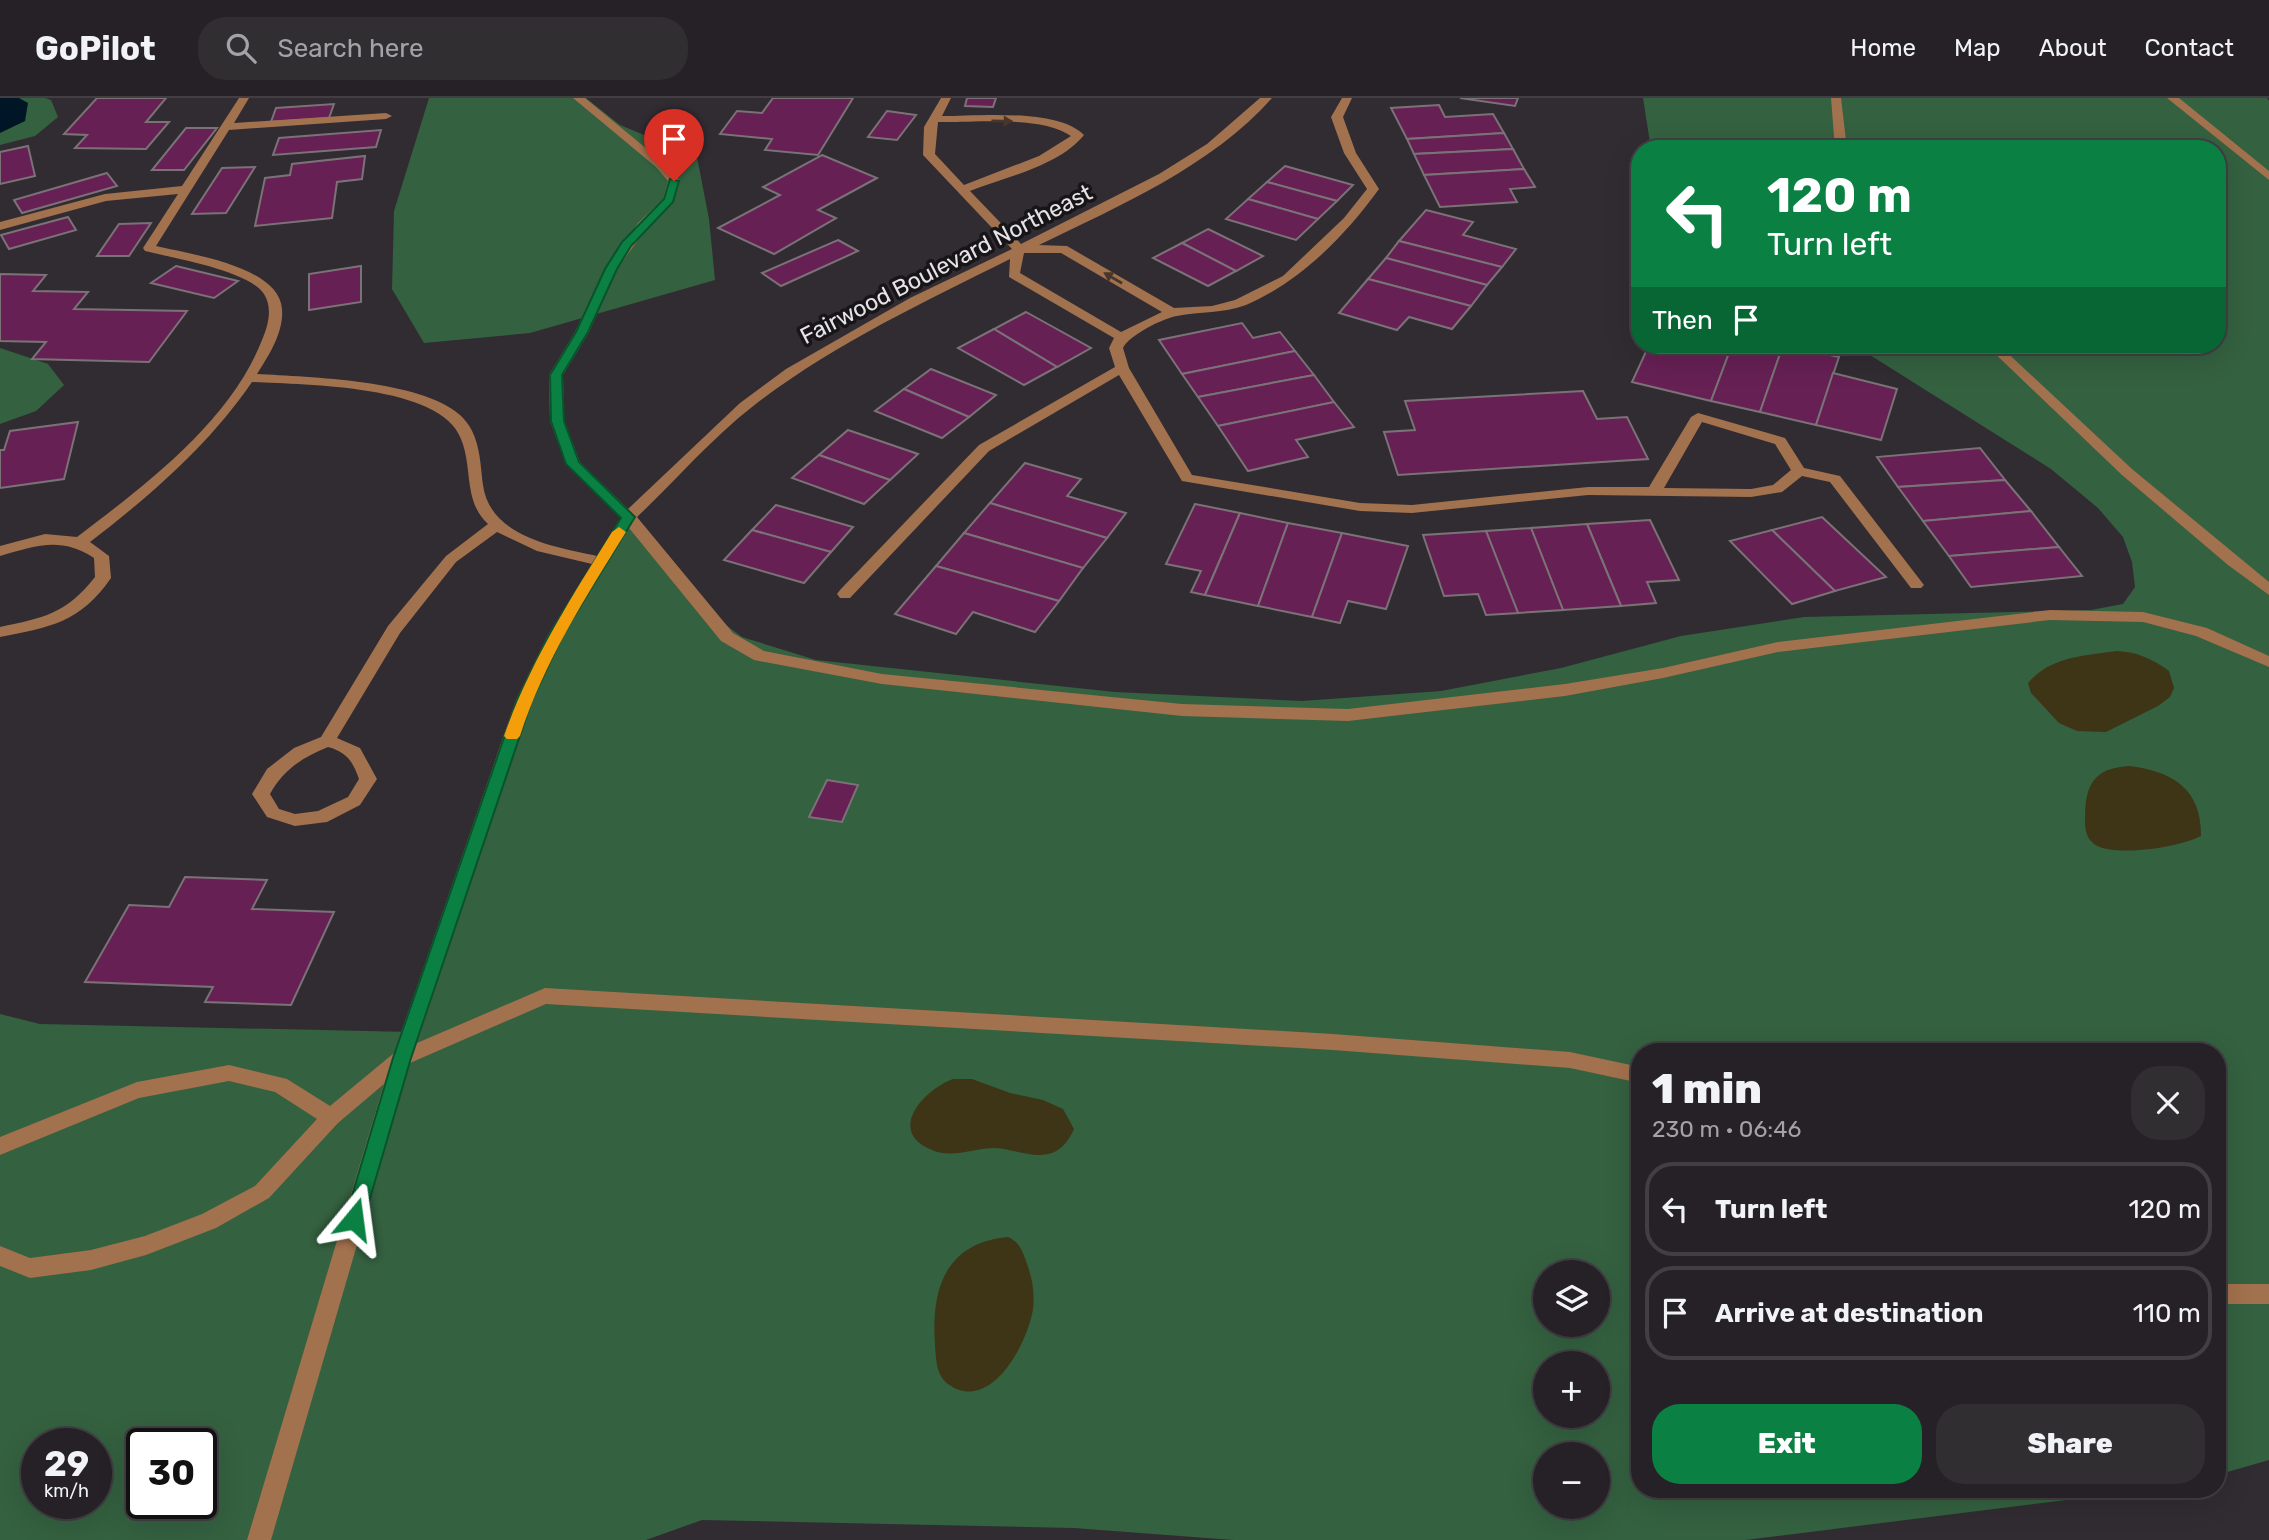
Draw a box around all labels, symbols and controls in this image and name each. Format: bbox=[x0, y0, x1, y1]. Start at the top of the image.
search box bbox=[198, 17, 688, 80]
text: GoPilot bbox=[35, 29, 156, 68]
icon: search bbox=[222, 29, 260, 67]
text: Search here bbox=[278, 33, 423, 64]
text: Home bbox=[1850, 34, 1916, 62]
text: Map bbox=[1954, 34, 2001, 62]
text: About bbox=[2039, 34, 2107, 62]
text: Contact bbox=[2145, 34, 2234, 62]
pin bbox=[644, 109, 704, 181]
one-way arrow bbox=[991, 115, 1013, 126]
icon: arrive bbox=[655, 120, 693, 158]
text: 120 m bbox=[1767, 166, 1912, 224]
icon: left bbox=[1652, 168, 1743, 259]
street label: Fairwood Boulevard Northeast bbox=[795, 178, 1097, 350]
text: Turn left bbox=[1767, 225, 1892, 263]
one-way arrow bbox=[1103, 271, 1122, 284]
icon: arrive bbox=[1727, 301, 1765, 339]
text: Then bbox=[1652, 305, 1713, 336]
text: 1 min bbox=[1652, 1064, 1762, 1114]
button: close bbox=[2131, 1066, 2205, 1140]
text: 230 m · 06:46 bbox=[1652, 1115, 1801, 1143]
position arrow bbox=[317, 1182, 391, 1256]
icon: left bbox=[1656, 1190, 1694, 1228]
text: Turn left bbox=[1715, 1194, 1827, 1225]
text: 120 m bbox=[2129, 1194, 2201, 1225]
map controls bbox=[1533, 1260, 1610, 1519]
button: layers bbox=[1533, 1260, 1610, 1337]
icon: arrive bbox=[1656, 1294, 1694, 1332]
text: Arrive at destination bbox=[1715, 1298, 1983, 1329]
text: 110 m bbox=[2133, 1298, 2201, 1329]
button: + bbox=[1533, 1351, 1610, 1428]
button: Exit bbox=[1652, 1404, 1922, 1484]
button: Share bbox=[1936, 1404, 2205, 1484]
speed limit sign: 30 bbox=[126, 1428, 217, 1519]
button: − bbox=[1533, 1442, 1610, 1519]
text: 29 bbox=[44, 1443, 89, 1485]
text: km/h bbox=[44, 1480, 89, 1502]

